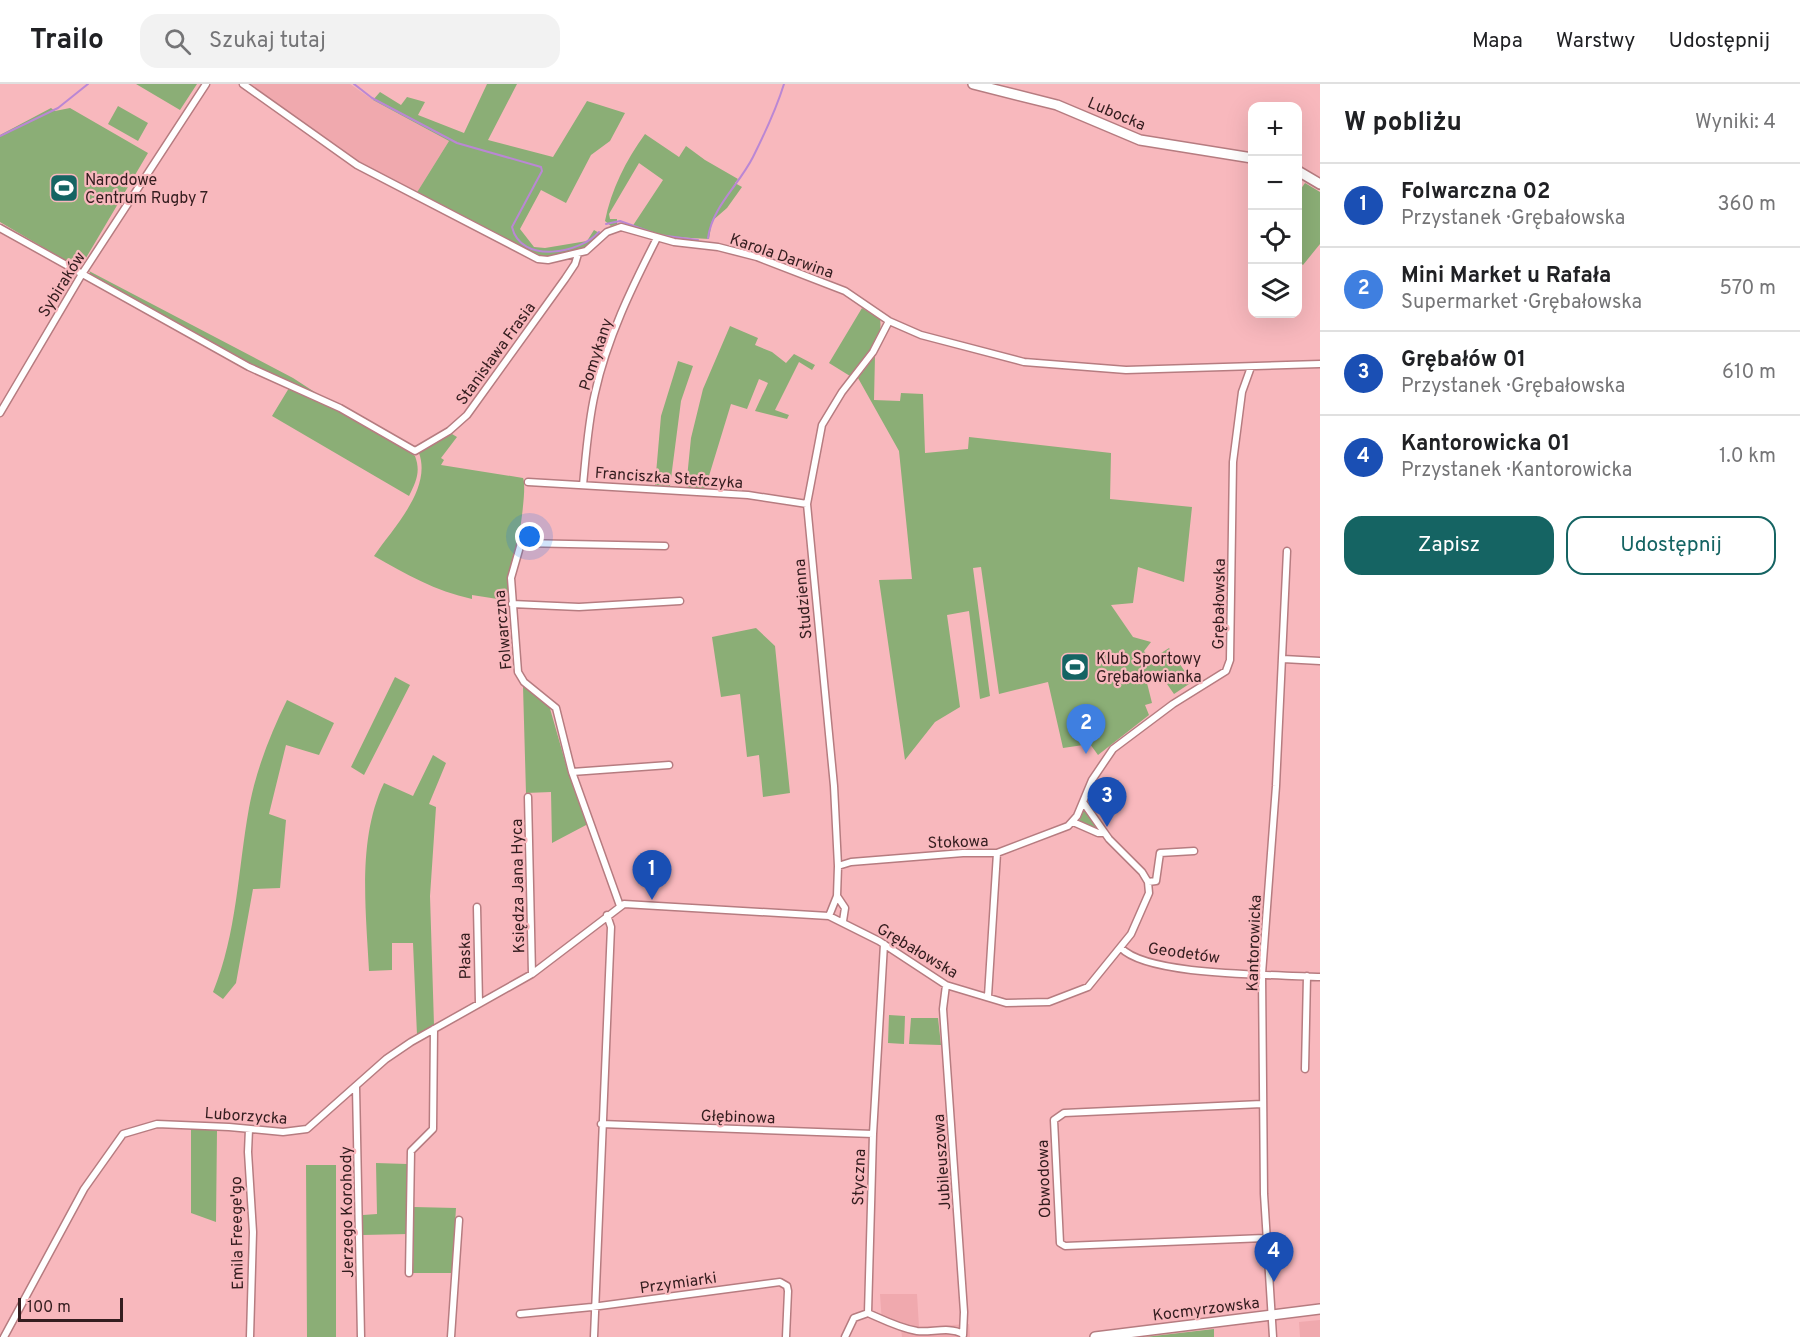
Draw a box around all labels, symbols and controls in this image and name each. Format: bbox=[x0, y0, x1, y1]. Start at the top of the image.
search box bbox=[140, 14, 560, 68]
text: Trailo bbox=[30, 23, 104, 59]
icon: search bbox=[161, 25, 194, 58]
text: Szukaj tutaj bbox=[209, 28, 326, 55]
text: Mapa bbox=[1472, 28, 1523, 55]
text: Warstwy bbox=[1556, 28, 1635, 55]
text: Udostępnij bbox=[1668, 28, 1770, 55]
street label: Lubocka bbox=[1084, 94, 1148, 136]
map controls bbox=[1248, 102, 1302, 318]
button: + bbox=[1248, 102, 1302, 156]
text: W pobliżu bbox=[1344, 107, 1462, 140]
text: Wyniki: 4 bbox=[1695, 110, 1776, 136]
button: − bbox=[1248, 156, 1302, 210]
place label: Narodowe Centrum Rugby 7 bbox=[85, 171, 208, 209]
sports icon: Narodowe Centrum Rugby 7 bbox=[48, 172, 80, 204]
text: Folwarczna 02 bbox=[1401, 179, 1550, 206]
text: 1 bbox=[1360, 192, 1368, 218]
text: 360 m bbox=[1718, 192, 1776, 218]
text: Przystanek · Grębałowska bbox=[1401, 206, 1625, 232]
button: locate bbox=[1248, 210, 1302, 264]
street label: Karola Darwina bbox=[727, 230, 836, 284]
street label: Sybiraków bbox=[35, 249, 91, 322]
text: Mini Market u Rafała bbox=[1401, 263, 1611, 290]
button: layers bbox=[1248, 264, 1302, 318]
text: 2 bbox=[1357, 276, 1370, 302]
text: 570 m bbox=[1719, 276, 1776, 302]
text: Supermarket · Grębałowska bbox=[1401, 290, 1642, 316]
street label: Stanisława Frasia bbox=[453, 299, 541, 410]
street label: Pomykany bbox=[576, 316, 618, 393]
text: Grębałów 01 bbox=[1401, 347, 1526, 374]
text: 3 bbox=[1358, 360, 1370, 386]
text: 610 m bbox=[1722, 360, 1776, 386]
text: Przystanek · Grębałowska bbox=[1401, 374, 1625, 400]
text: Kantorowicka 01 bbox=[1401, 431, 1570, 458]
text: 4 bbox=[1357, 444, 1370, 470]
text: 1.0 km bbox=[1719, 444, 1776, 470]
text: Przystanek · Kantorowicka bbox=[1401, 458, 1632, 484]
street label: Franciszka Stefczyka bbox=[594, 464, 744, 494]
button: Zapisz bbox=[1344, 516, 1554, 575]
button: Udostępnij bbox=[1566, 516, 1776, 575]
your location bbox=[515, 522, 544, 551]
street label: Studzienna bbox=[791, 558, 817, 640]
street label: Grębałowska bbox=[1209, 558, 1231, 650]
street label: Folwarczna bbox=[491, 589, 517, 671]
place label: Klub Sportowy Grębałowianka bbox=[1096, 650, 1202, 688]
sports icon: Klub Sportowy Grębałowianka bbox=[1059, 651, 1091, 683]
pin: 2 bbox=[1066, 704, 1106, 754]
pin: 3 bbox=[1088, 778, 1126, 827]
street label: Księdza Jana Hyca bbox=[508, 819, 530, 953]
street label: Stokowa bbox=[927, 832, 989, 854]
pin: 1 bbox=[632, 850, 672, 900]
street label: Kantorowicka bbox=[1243, 894, 1267, 992]
street label: Grębałowska bbox=[873, 920, 961, 984]
street label: Płaska bbox=[456, 932, 476, 980]
street label: Geodetów bbox=[1146, 939, 1221, 969]
street label: Luborzycka bbox=[204, 1104, 288, 1130]
street label: Głębinowa bbox=[700, 1107, 776, 1129]
street label: Jubileuszowa bbox=[930, 1113, 956, 1211]
street label: Obwodowa bbox=[1034, 1139, 1056, 1218]
street label: Jerzego Korohody bbox=[337, 1146, 359, 1278]
street label: Styczna bbox=[849, 1148, 871, 1206]
street label: Emila Freege'go bbox=[227, 1176, 249, 1290]
pin: 4 bbox=[1254, 1232, 1294, 1282]
street label: Przymiarki bbox=[638, 1269, 718, 1299]
street label: Kocmyrzowska bbox=[1152, 1293, 1261, 1326]
scale bar bbox=[18, 1295, 123, 1322]
text: 100 m bbox=[27, 1298, 71, 1318]

